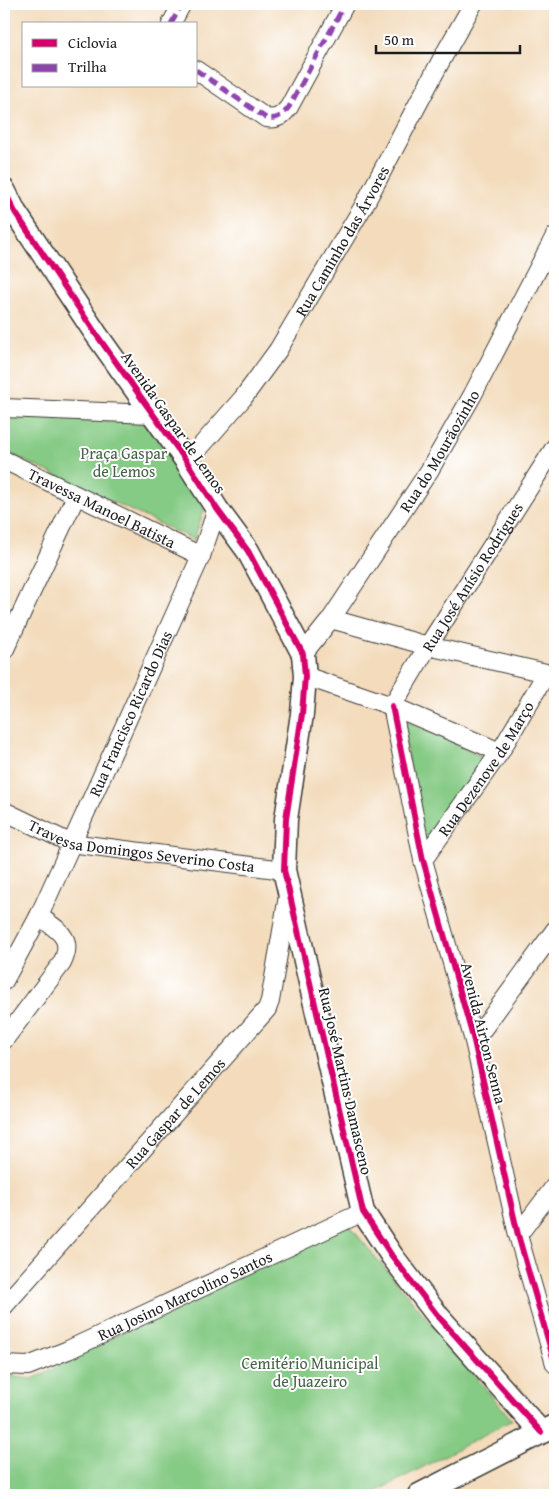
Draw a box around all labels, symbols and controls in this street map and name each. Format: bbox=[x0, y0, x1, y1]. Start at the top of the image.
legend bbox=[22, 22, 198, 88]
scale bar bbox=[376, 22, 520, 54]
text: 50 m bbox=[384, 29, 415, 50]
text: Ciclovia bbox=[68, 32, 117, 53]
text: Trilha bbox=[68, 56, 107, 77]
street label: Rua Caminho das Árvores bbox=[289, 161, 395, 321]
street label: Avenida Gaspar de Lemos bbox=[116, 346, 232, 498]
street label: Rua do Mourãozinho bbox=[393, 385, 485, 517]
park label: Praça Gaspar de Lemos bbox=[81, 441, 168, 483]
street label: Travessa Manoel Batista bbox=[24, 462, 180, 554]
street label: Rua José Anísio Rodrigues bbox=[416, 498, 529, 656]
street label: Rua Francisco Ricardo Dias bbox=[82, 627, 178, 800]
street label: Rua Dezenove de Março bbox=[432, 696, 540, 841]
street label: Travessa Domingos Severino Costa bbox=[24, 813, 257, 878]
street label: Avenida Airton Senna bbox=[455, 960, 513, 1107]
street label: Rua José Martins Damasceno bbox=[313, 985, 379, 1177]
street label: Rua Gaspar de Lemos bbox=[119, 1052, 231, 1174]
street label: Rua Josino Marcolino Santos bbox=[93, 1244, 276, 1347]
park label: Cemitério Municipal de Juazeiro bbox=[241, 1351, 379, 1393]

